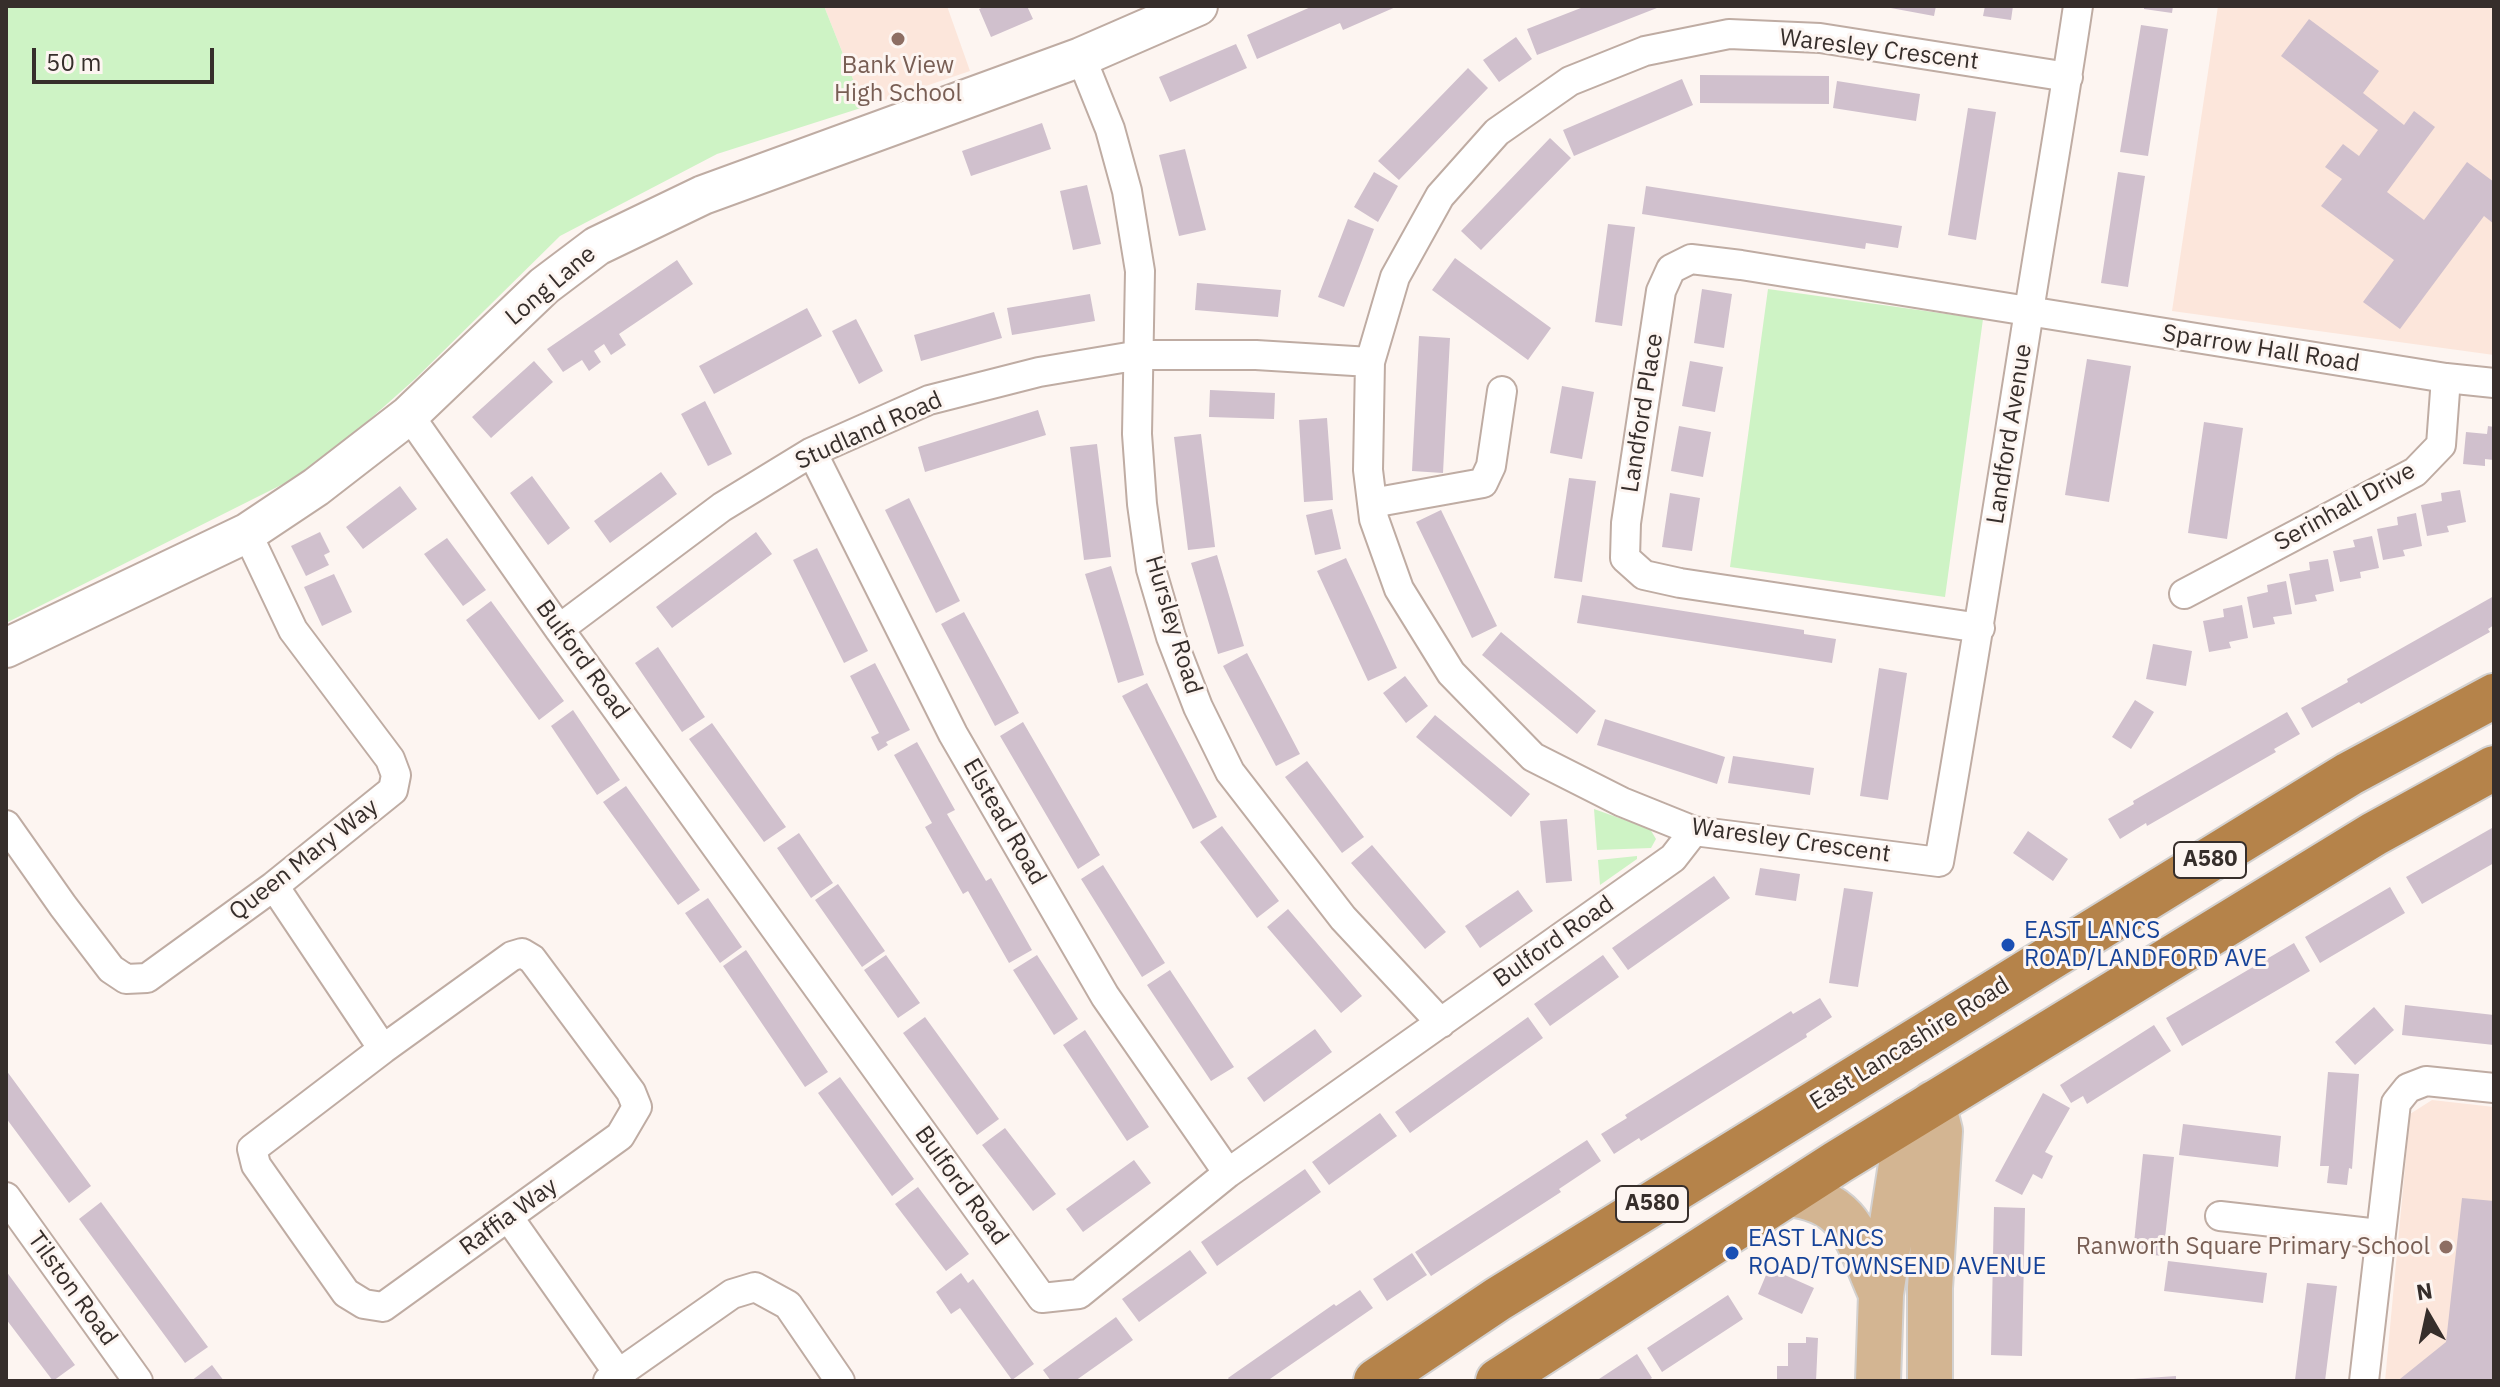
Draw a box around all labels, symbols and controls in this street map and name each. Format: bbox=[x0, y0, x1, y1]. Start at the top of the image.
street label: Waresley Crescent bbox=[1778, 23, 1980, 77]
marker: Bank View High School bbox=[889, 30, 907, 48]
scale bar bbox=[36, 32, 218, 82]
text: 50 m bbox=[46, 46, 101, 78]
place label: Bank View High School bbox=[834, 52, 962, 108]
street label: Long Lane bbox=[500, 240, 602, 332]
street label: Sparrow Hall Road bbox=[2160, 319, 2362, 379]
street label: Landford Place bbox=[1616, 331, 1670, 495]
street label: Landford Avenue bbox=[1982, 342, 2038, 526]
street label: Studland Road bbox=[791, 386, 947, 476]
street label: Serinhall Drive bbox=[2270, 457, 2420, 557]
street label: Hursley Road bbox=[1138, 552, 1208, 698]
street label: Bulford Road bbox=[529, 595, 635, 725]
street label: Elstead Road bbox=[956, 754, 1052, 890]
street label: Queen Mary Way bbox=[224, 793, 384, 927]
street label: Waresley Crescent bbox=[1690, 813, 1892, 869]
road number: A580 bbox=[2174, 842, 2246, 878]
street label: Bulford Road bbox=[1488, 890, 1620, 994]
place label: EAST LANCS ROAD/LANDFORD AVE bbox=[2024, 917, 2267, 973]
marker: EAST LANCS ROAD/LANDFORD AVE bbox=[1999, 936, 2017, 954]
street label: East Lancashire Road bbox=[1805, 971, 2015, 1117]
street label: Bulford Road bbox=[908, 1121, 1014, 1251]
street label: Raffia Way bbox=[455, 1172, 563, 1262]
road number: A580 bbox=[1616, 1186, 1688, 1222]
place label: EAST LANCS ROAD/TOWNSEND AVENUE bbox=[1748, 1225, 2046, 1281]
street label: Tilston Road bbox=[21, 1226, 123, 1352]
place label: Ranworth Square Primary School bbox=[2076, 1233, 2430, 1261]
marker: Ranworth Square Primary School bbox=[2437, 1238, 2455, 1256]
marker: EAST LANCS ROAD/TOWNSEND AVENUE bbox=[1723, 1244, 1741, 1262]
north arrow bbox=[2388, 1275, 2468, 1355]
text: N bbox=[2414, 1275, 2434, 1306]

